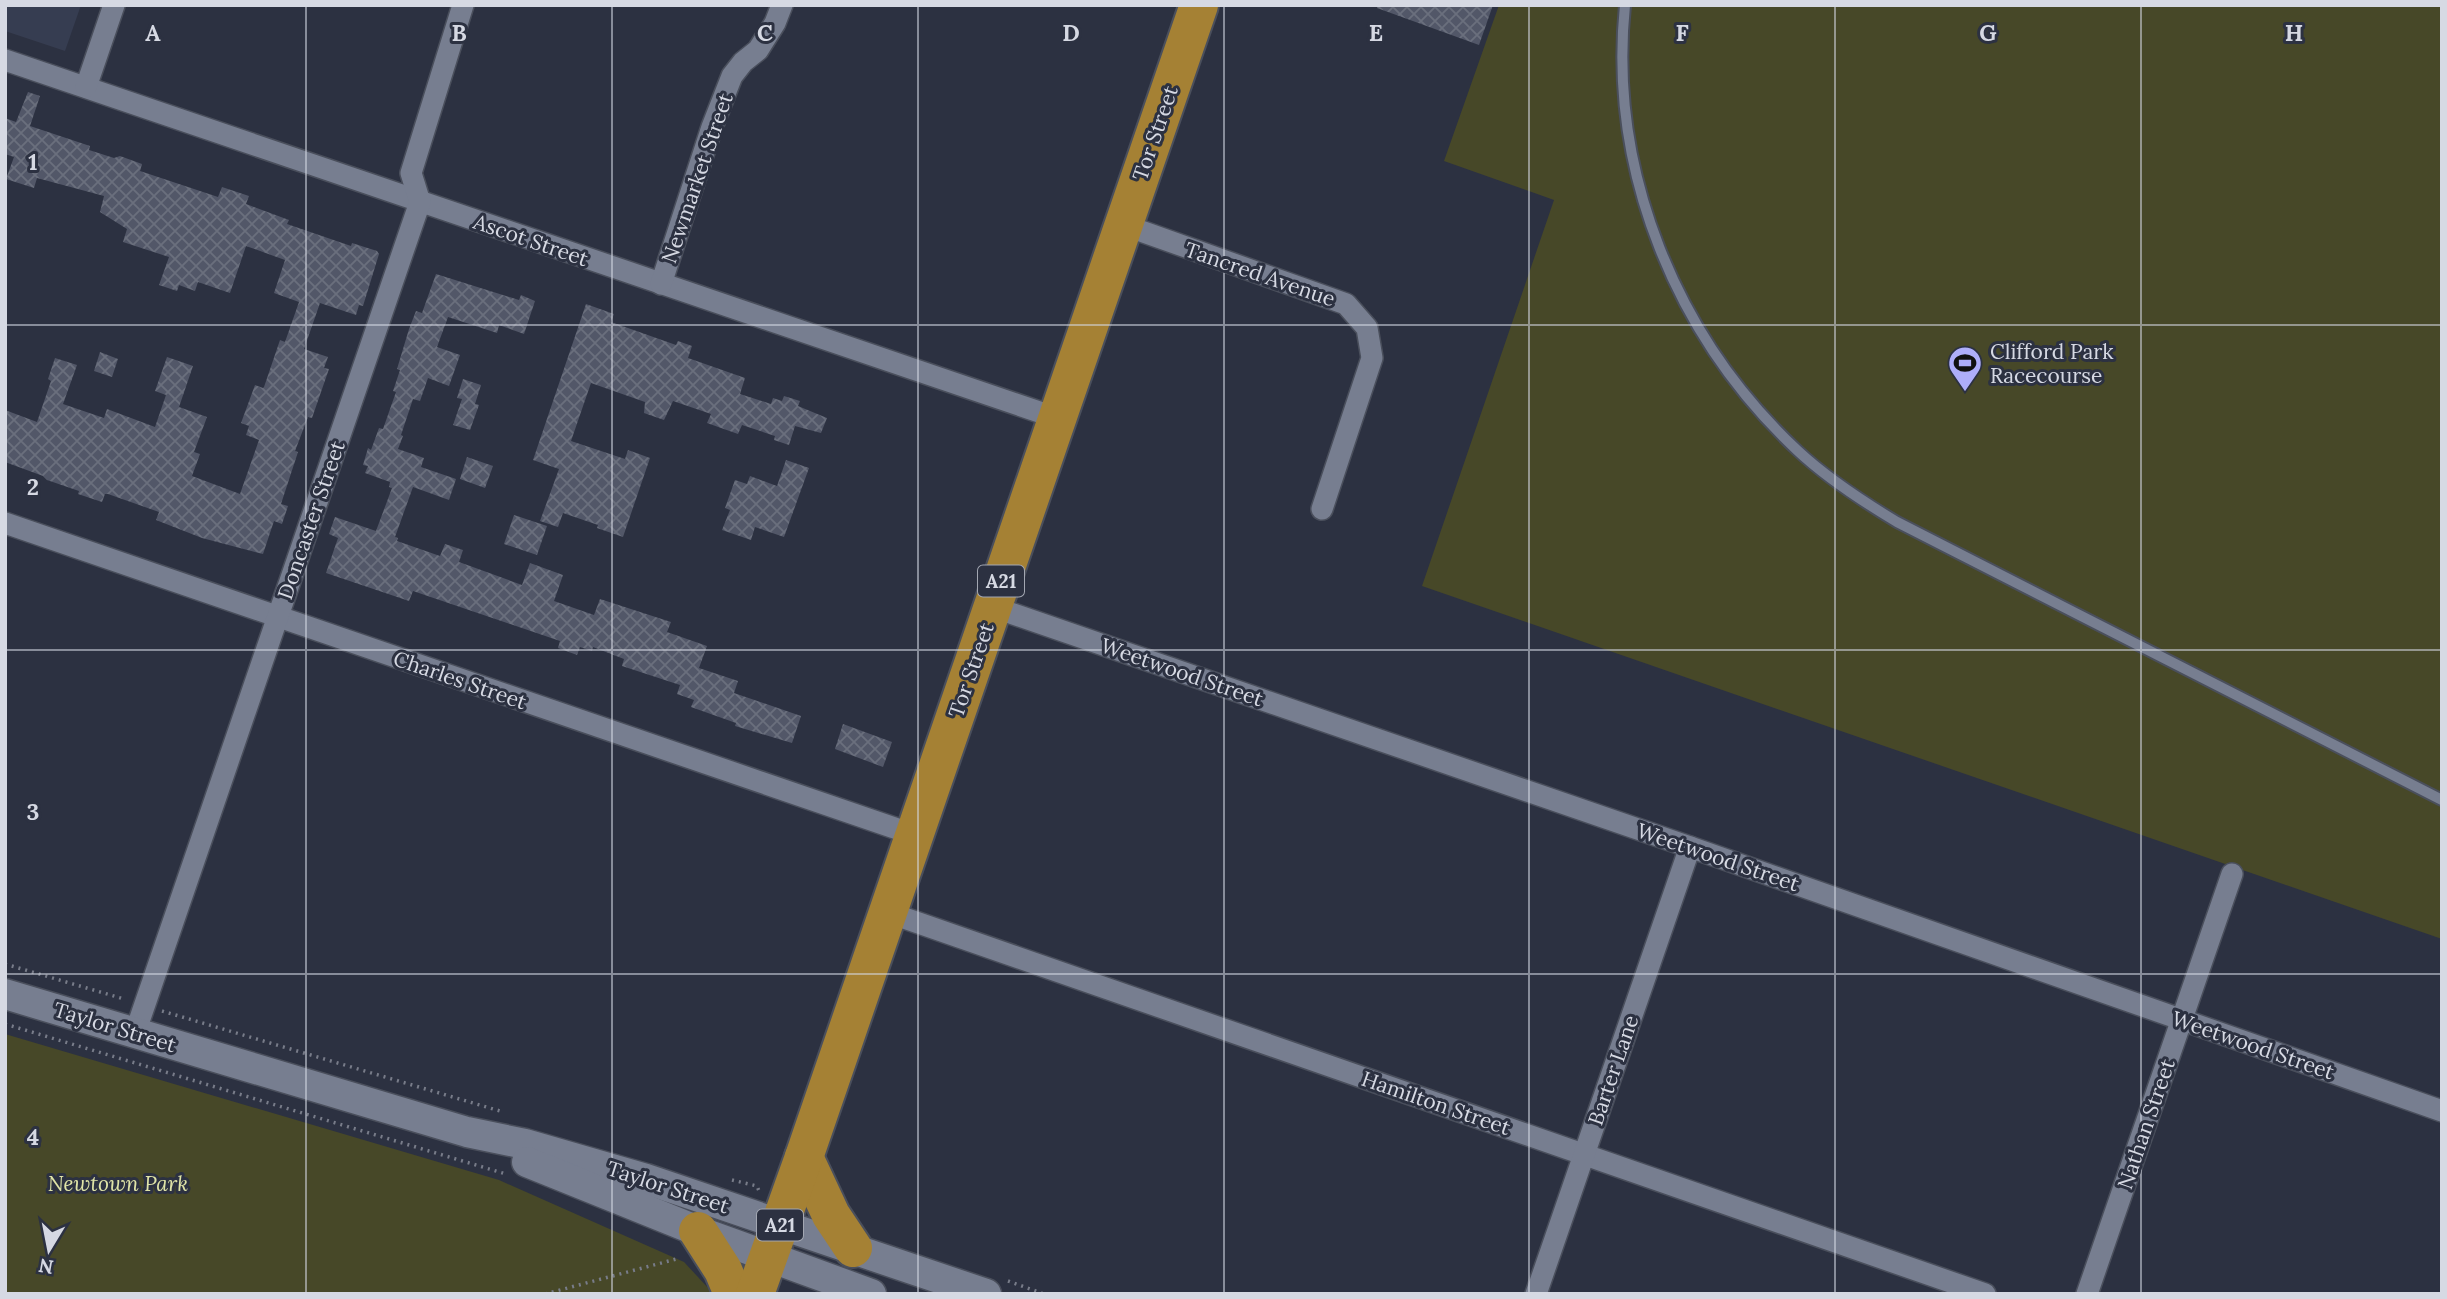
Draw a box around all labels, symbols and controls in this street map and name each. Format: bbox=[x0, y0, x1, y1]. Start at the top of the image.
text: A bbox=[145, 18, 161, 47]
text: B bbox=[451, 18, 467, 47]
text: C bbox=[757, 18, 773, 47]
text: D bbox=[1062, 18, 1080, 47]
text: E bbox=[1369, 18, 1383, 47]
text: F bbox=[1675, 18, 1689, 47]
text: G bbox=[1979, 18, 1997, 47]
text: H bbox=[2285, 18, 2303, 47]
street label: Tor Street bbox=[1126, 81, 1184, 184]
street label: Newmarket Street bbox=[655, 89, 739, 267]
text: 1 bbox=[28, 147, 38, 176]
street label: Ascot Street bbox=[469, 207, 593, 272]
street label: Tancred Avenue bbox=[1181, 236, 1339, 312]
place label: Clifford Park Racecourse bbox=[1990, 338, 2114, 389]
sports icon: Clifford Park Racecourse bbox=[1946, 344, 1984, 393]
street label: Doncaster Street bbox=[271, 436, 351, 603]
text: 2 bbox=[27, 472, 39, 501]
road number: A21 bbox=[978, 566, 1024, 596]
street label: Tor Street bbox=[942, 618, 1000, 721]
street label: Weetwood Street bbox=[1097, 632, 1268, 713]
street label: Charles Street bbox=[390, 645, 531, 716]
text: 3 bbox=[27, 797, 39, 826]
street label: Weetwood Street bbox=[1633, 817, 1804, 898]
street label: Taylor Street bbox=[50, 996, 180, 1059]
street label: Weetwood Street bbox=[2168, 1005, 2339, 1086]
street label: Barter Lane bbox=[1582, 1011, 1644, 1129]
street label: Nathan Street bbox=[2111, 1055, 2181, 1193]
street label: Hamilton Street bbox=[1358, 1065, 1515, 1141]
text: 4 bbox=[27, 1122, 39, 1151]
street label: Taylor Street bbox=[604, 1155, 733, 1220]
park label: Newtown Park bbox=[48, 1170, 188, 1197]
road number: A21 bbox=[757, 1210, 803, 1240]
north arrow bbox=[14, 1215, 84, 1285]
text: N bbox=[36, 1254, 55, 1280]

